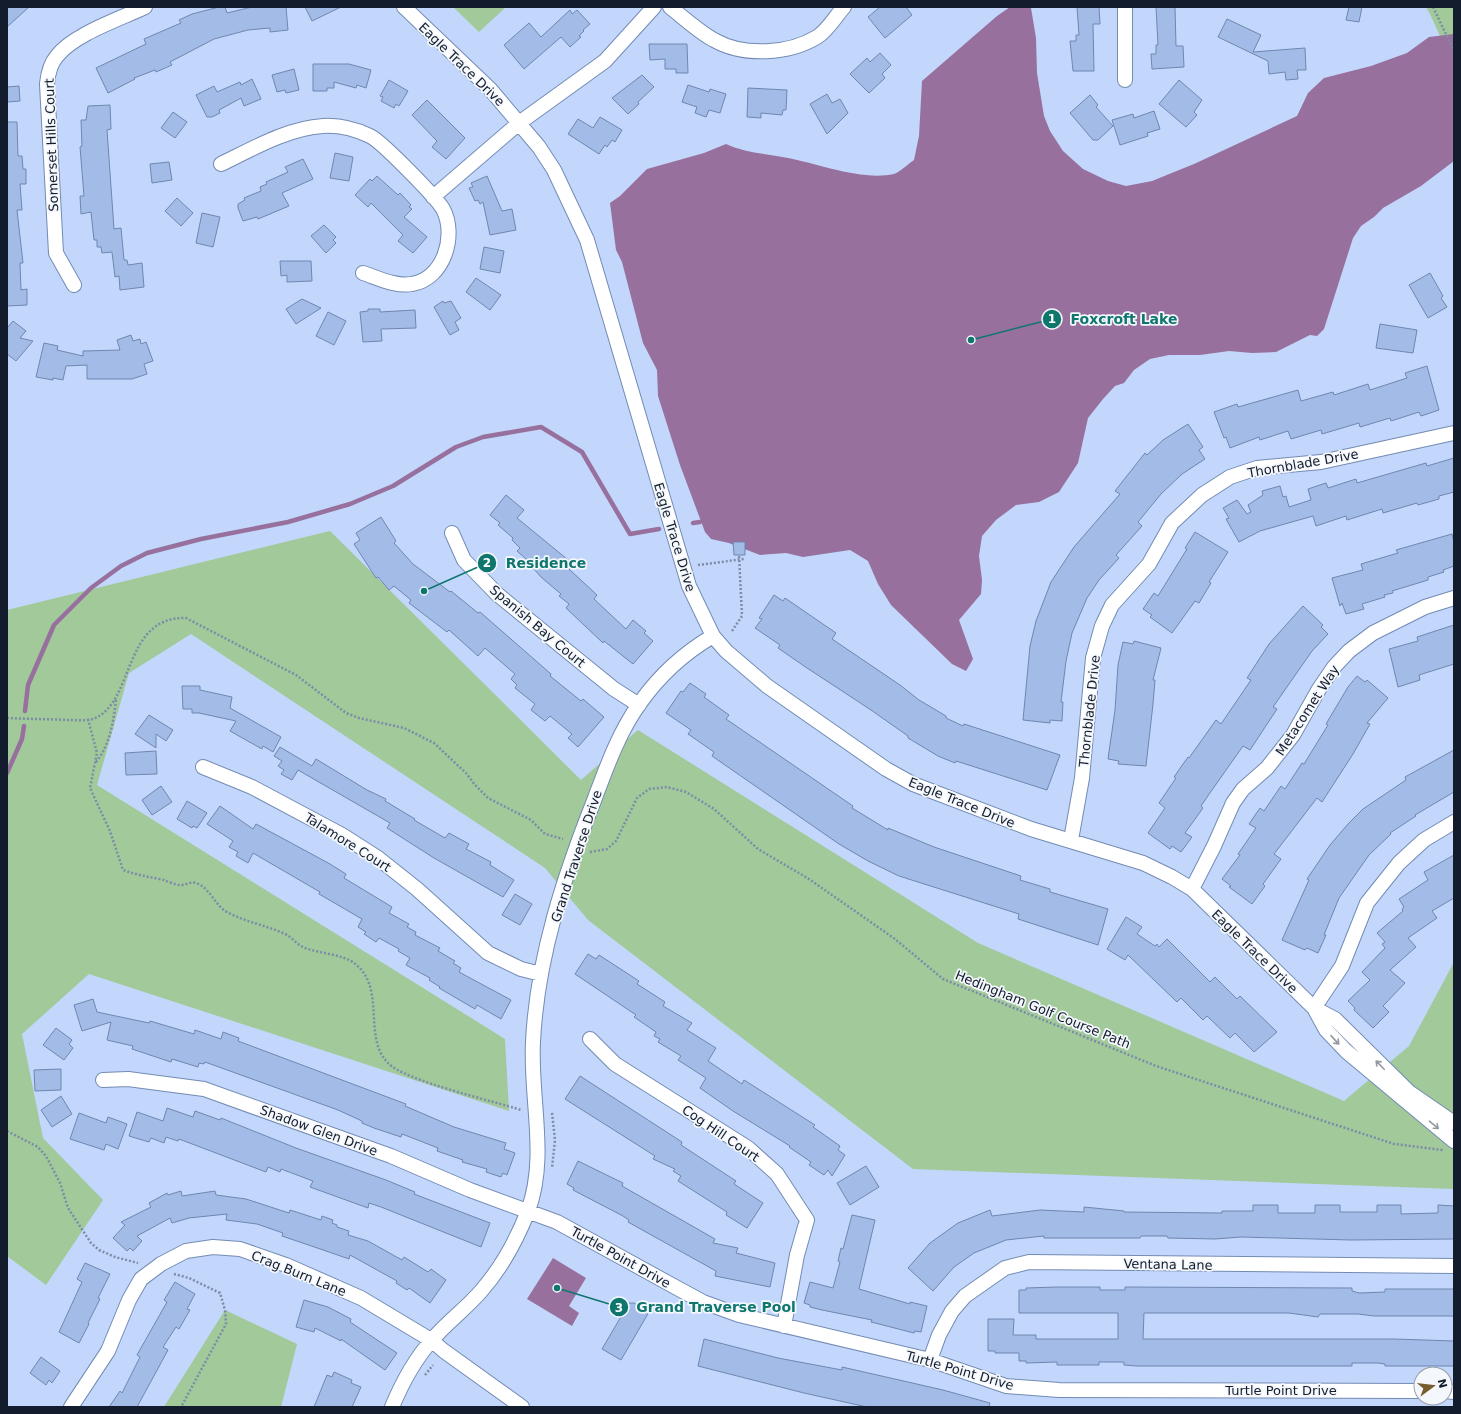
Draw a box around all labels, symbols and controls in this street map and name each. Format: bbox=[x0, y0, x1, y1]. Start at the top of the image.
street label: Eagle Trace Drive bbox=[416, 20, 508, 109]
street label: Somerset Hills Court bbox=[42, 78, 61, 212]
callout: Foxcroft Lake bbox=[1042, 306, 1185, 332]
text: Foxcroft Lake bbox=[1071, 311, 1177, 327]
text: 1 bbox=[1048, 312, 1056, 326]
street label: Thornblade Drive bbox=[1245, 446, 1360, 481]
street label: Eagle Trace Drive bbox=[651, 481, 698, 594]
callout: Residence bbox=[477, 550, 594, 576]
text: Residence bbox=[506, 555, 586, 571]
text: 2 bbox=[483, 556, 491, 570]
street label: Spanish Bay Court bbox=[487, 582, 588, 671]
street label: Thornblade Drive bbox=[1076, 654, 1103, 769]
street label: Metacomet Way bbox=[1273, 662, 1342, 758]
street label: Eagle Trace Drive bbox=[906, 774, 1017, 831]
street label: Grand Traverse Drive bbox=[548, 788, 605, 924]
street label: Talamore Court bbox=[301, 809, 394, 875]
street label: Eagle Trace Drive bbox=[1209, 907, 1301, 996]
street label: Hedingham Golf Course Path bbox=[953, 967, 1133, 1052]
one-way arrow bbox=[1331, 1035, 1340, 1045]
one-way arrow bbox=[1375, 1060, 1385, 1070]
street label: Shadow Glen Drive bbox=[258, 1102, 380, 1159]
street label: Cog Hill Court bbox=[679, 1102, 762, 1165]
one-way arrow bbox=[1428, 1120, 1439, 1129]
street label: Turtle Point Drive bbox=[568, 1223, 673, 1291]
street label: Crag Burn Lane bbox=[249, 1248, 348, 1299]
street label: Ventana Lane bbox=[1123, 1256, 1213, 1273]
callout: Grand Traverse Pool bbox=[609, 1294, 804, 1320]
text: Grand Traverse Pool bbox=[636, 1299, 796, 1315]
text: 3 bbox=[615, 1301, 623, 1315]
street label: Turtle Point Drive bbox=[903, 1348, 1016, 1393]
north arrow bbox=[1413, 1366, 1453, 1406]
text: N bbox=[1435, 1377, 1450, 1390]
street label: Turtle Point Drive bbox=[1224, 1383, 1337, 1398]

